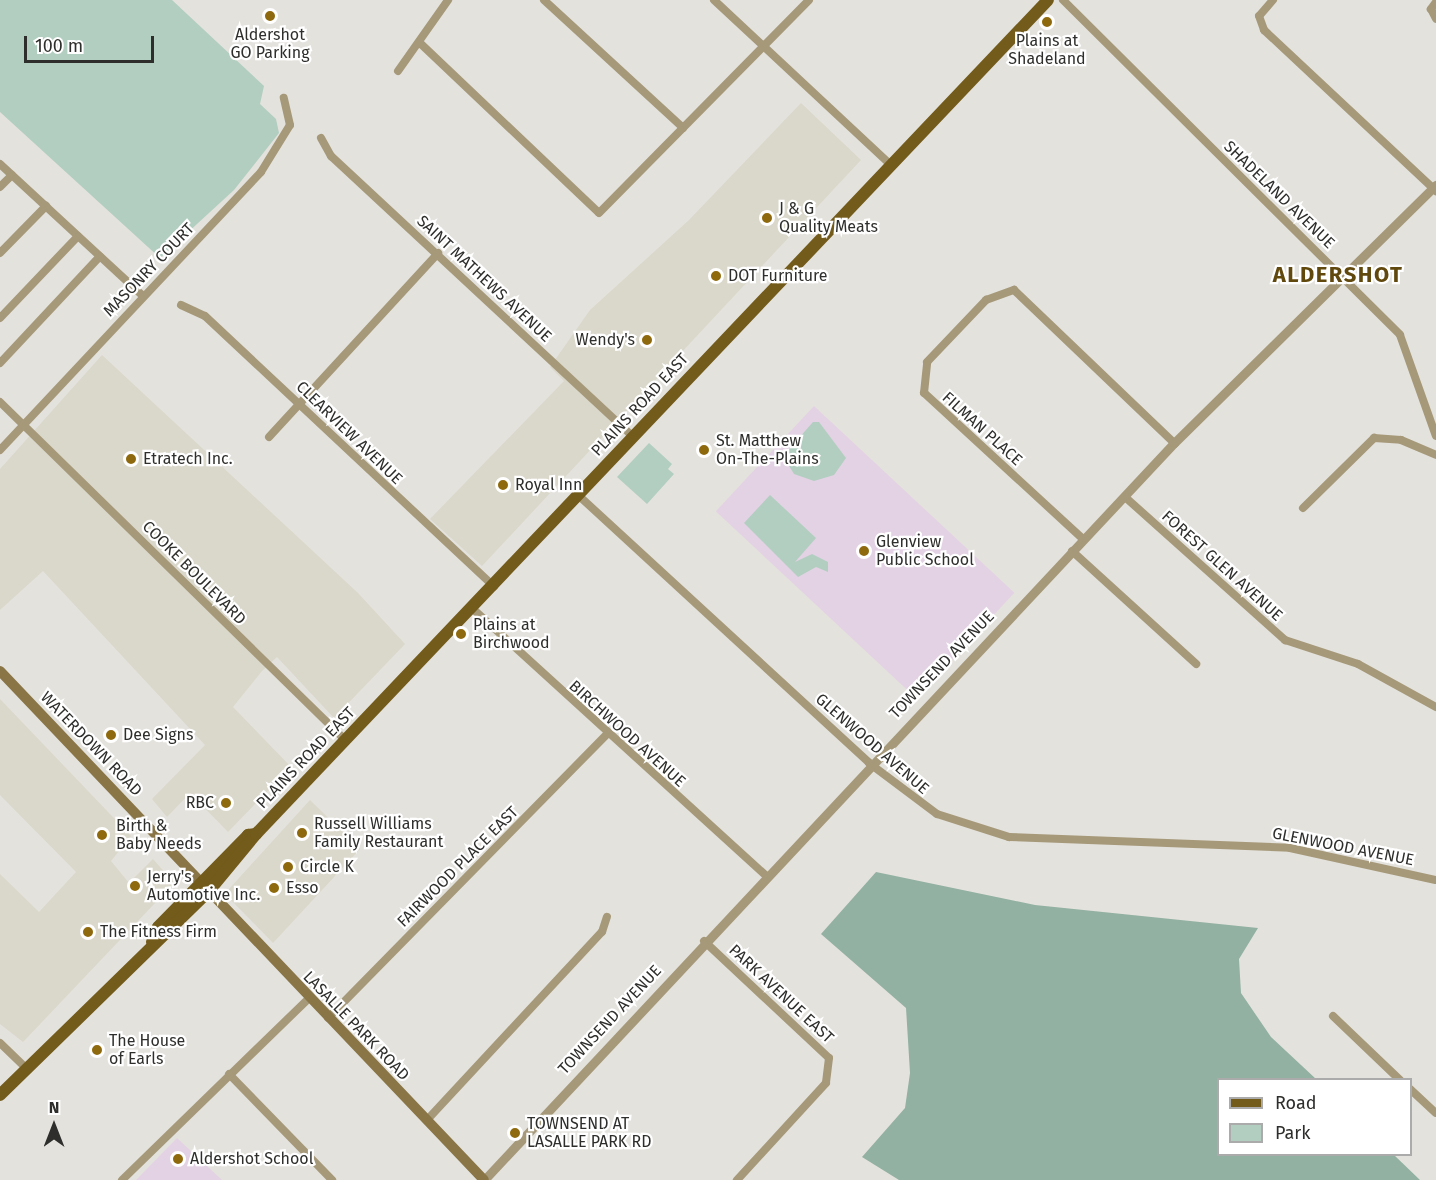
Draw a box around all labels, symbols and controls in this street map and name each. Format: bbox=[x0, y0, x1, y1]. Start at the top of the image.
marker: Aldershot GO Parking bbox=[263, 9, 277, 23]
marker: Plains at Shadeland bbox=[1040, 15, 1054, 29]
scale bar bbox=[27, 24, 158, 62]
place label: Aldershot GO Parking bbox=[230, 25, 310, 63]
place label: Plains at Shadeland bbox=[1008, 31, 1086, 69]
text: 100 m bbox=[35, 35, 83, 57]
street label: SHADELAND AVENUE bbox=[1220, 137, 1338, 253]
place label: J & G Quality Meats bbox=[779, 199, 878, 237]
marker: J & G Quality Meats bbox=[760, 211, 774, 225]
street label: SAINT MATHEWS AVENUE bbox=[413, 212, 555, 346]
street label: MASONRY COURT bbox=[100, 219, 198, 321]
district label: ALDERSHOT bbox=[1273, 262, 1403, 288]
place label: DOT Furniture bbox=[728, 266, 827, 286]
marker: DOT Furniture bbox=[709, 269, 723, 283]
place label: Wendy's bbox=[576, 330, 635, 350]
marker: Wendy's bbox=[640, 333, 654, 347]
street label: PLAINS ROAD EAST bbox=[587, 350, 693, 460]
street label: CLEARVIEW AVENUE bbox=[292, 377, 406, 489]
street label: FILMAN PLACE bbox=[938, 388, 1026, 470]
place label: St. Matthew On-The-Plains bbox=[716, 431, 819, 469]
marker: St. Matthew On-The-Plains bbox=[697, 443, 711, 457]
place label: Etratech Inc. bbox=[143, 449, 233, 469]
marker: Etratech Inc. bbox=[124, 452, 138, 466]
place label: Royal Inn bbox=[515, 475, 582, 495]
marker: Royal Inn bbox=[496, 478, 510, 492]
street label: FOREST GLEN AVENUE bbox=[1158, 507, 1286, 625]
street label: COOKE BOULEVARD bbox=[138, 517, 250, 629]
place label: Glenview Public School bbox=[876, 532, 974, 570]
marker: Glenview Public School bbox=[857, 544, 871, 558]
street label: TOWNSEND AVENUE bbox=[886, 607, 998, 723]
place label: Plains at Birchwood bbox=[473, 615, 550, 653]
marker: Plains at Birchwood bbox=[454, 627, 468, 641]
street label: BIRCHWOOD AVENUE bbox=[565, 677, 689, 791]
street label: WATERDOWN ROAD bbox=[36, 688, 146, 800]
street label: GLENWOOD AVENUE bbox=[811, 690, 933, 798]
street label: PLAINS ROAD EAST bbox=[253, 703, 359, 813]
place label: Dee Signs bbox=[123, 725, 193, 745]
marker: Dee Signs bbox=[104, 728, 118, 742]
place label: RBC bbox=[186, 793, 214, 813]
marker: RBC bbox=[219, 796, 233, 810]
street label: FAIRWOOD PLACE EAST bbox=[394, 803, 522, 931]
place label: Russell Williams Family Restaurant bbox=[314, 814, 443, 852]
place label: Birth & Baby Needs bbox=[116, 816, 201, 854]
street label: GLENWOOD AVENUE bbox=[1271, 824, 1415, 870]
marker: Birth & Baby Needs bbox=[93, 826, 111, 844]
marker: Russell Williams Family Restaurant bbox=[295, 826, 309, 840]
place label: Circle K bbox=[300, 857, 354, 877]
marker: Circle K bbox=[281, 860, 295, 874]
place label: Jerry's Automotive Inc. bbox=[147, 867, 260, 905]
place label: Esso bbox=[286, 878, 319, 898]
marker: Jerry's Automotive Inc. bbox=[128, 879, 142, 893]
marker: Esso bbox=[267, 881, 281, 895]
place label: The Fitness Firm bbox=[100, 922, 217, 942]
marker: The Fitness Firm bbox=[81, 925, 95, 939]
street label: PARK AVENUE EAST bbox=[725, 941, 837, 1047]
street label: TOWNSEND AVENUE bbox=[555, 961, 665, 1079]
street label: LASALLE PARK ROAD bbox=[299, 967, 413, 1085]
place label: The House of Earls bbox=[109, 1031, 185, 1069]
marker: The House of Earls bbox=[90, 1043, 104, 1057]
legend bbox=[1217, 1078, 1412, 1156]
text: Road bbox=[1275, 1092, 1317, 1114]
north arrow bbox=[24, 1096, 84, 1156]
text: N bbox=[49, 1098, 59, 1117]
place label: TOWNSEND AT LASALLE PARK RD bbox=[527, 1114, 652, 1152]
text: Park bbox=[1275, 1122, 1310, 1144]
marker: TOWNSEND AT LASALLE PARK RD bbox=[508, 1126, 522, 1140]
place label: Aldershot School bbox=[190, 1149, 313, 1169]
marker: Aldershot School bbox=[171, 1152, 185, 1166]

